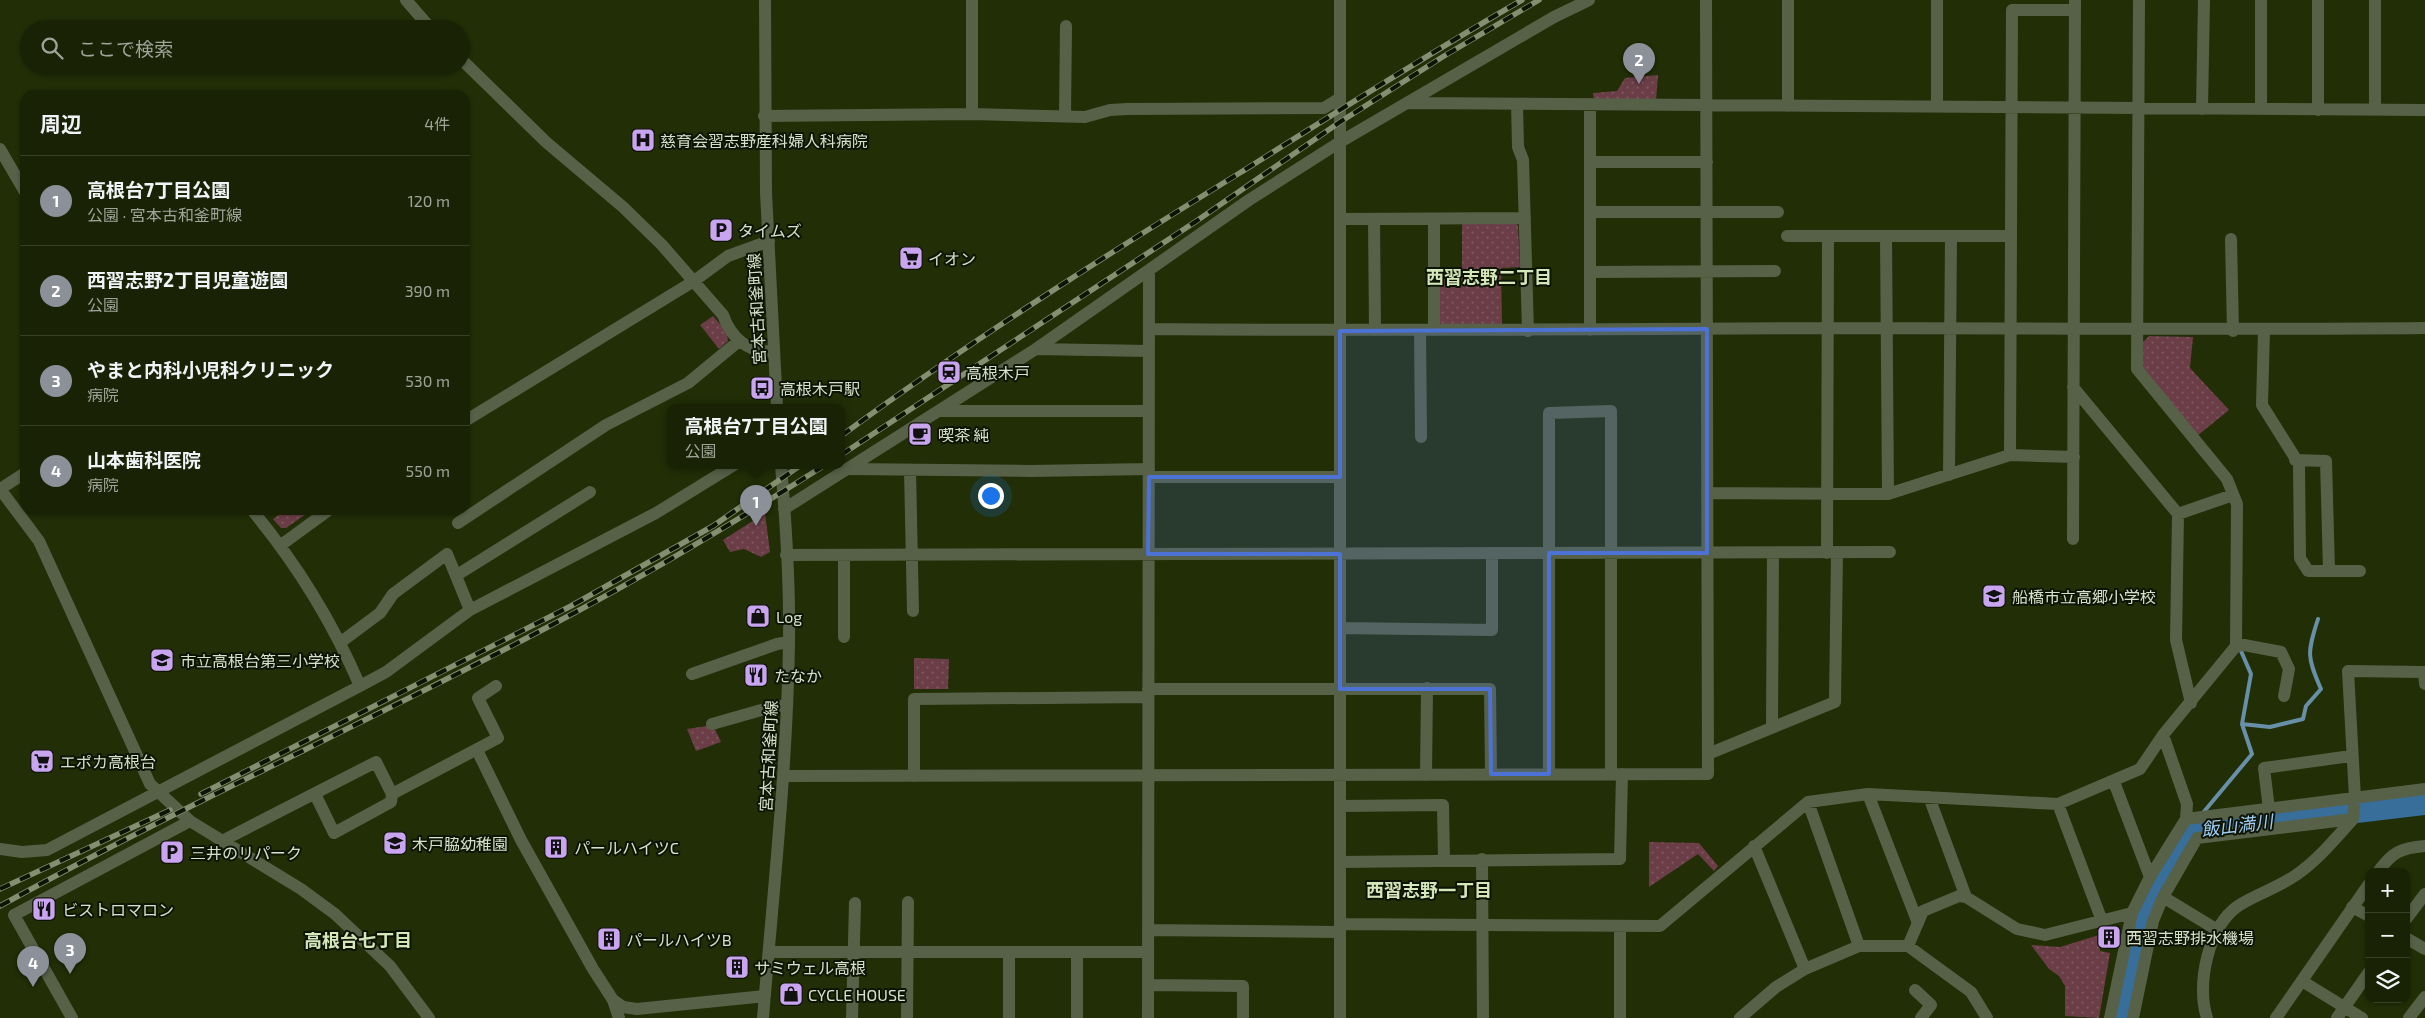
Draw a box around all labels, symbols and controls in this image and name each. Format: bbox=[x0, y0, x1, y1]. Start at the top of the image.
search box bbox=[20, 20, 470, 75]
icon: search bbox=[38, 34, 66, 62]
text: ここで検索 bbox=[78, 37, 173, 60]
pin: 2 bbox=[1623, 43, 1655, 84]
text: 周辺 bbox=[40, 111, 82, 136]
text: 4件 bbox=[424, 114, 450, 133]
hospital icon: 慈育会習志野産科婦人科病院 bbox=[630, 127, 656, 153]
place label: 慈育会習志野産科婦人科病院 bbox=[660, 131, 868, 150]
text: 高根台7丁目公園 bbox=[87, 178, 230, 201]
text: 1 bbox=[53, 191, 59, 210]
text: 120 m bbox=[407, 191, 450, 210]
text: 公園 · 宮本古和釜町線 bbox=[87, 205, 242, 224]
parking icon: タイムズ bbox=[708, 217, 734, 243]
place label: タイムズ bbox=[738, 221, 802, 240]
supermarket icon: イオン bbox=[898, 245, 924, 271]
place label: イオン bbox=[928, 249, 976, 268]
street label: 宮本古和釜町線 bbox=[744, 253, 768, 365]
district label: 西習志野二丁目 bbox=[1426, 266, 1552, 288]
text: 西習志野2丁目児童遊園 bbox=[87, 268, 288, 291]
text: 2 bbox=[51, 281, 61, 300]
text: 390 m bbox=[405, 281, 450, 300]
text: 公園 bbox=[87, 295, 119, 314]
text: やまと内科小児科クリニック bbox=[87, 358, 334, 381]
station icon: 高根木戸 bbox=[936, 359, 962, 385]
place label: 高根木戸 bbox=[966, 363, 1030, 382]
text: 3 bbox=[51, 371, 61, 390]
text: 530 m bbox=[405, 371, 450, 390]
bus stop icon: 高根木戸駅 bbox=[749, 375, 775, 401]
place label: 高根木戸駅 bbox=[780, 379, 860, 398]
text: 病院 bbox=[87, 385, 119, 404]
popup bbox=[667, 404, 845, 469]
text: 高根台7丁目公園 bbox=[684, 414, 828, 437]
cafe icon: 喫茶 純 bbox=[907, 421, 933, 447]
place label: 喫茶 純 bbox=[938, 425, 990, 444]
text: 公園 bbox=[684, 441, 716, 460]
text: 山本歯科医院 bbox=[87, 448, 201, 471]
text: 4 bbox=[51, 461, 61, 480]
text: 550 m bbox=[406, 461, 450, 480]
text: 病院 bbox=[87, 475, 119, 494]
your location bbox=[978, 483, 1004, 509]
pin: 1 bbox=[740, 485, 772, 526]
school or university icon: 船橋市立高郷小学校 bbox=[1981, 583, 2007, 609]
place label: 船橋市立高郷小学校 bbox=[2012, 587, 2156, 606]
shop icon: Log bbox=[745, 603, 771, 629]
place label: Log bbox=[776, 607, 802, 626]
school or university icon: 市立高根台第三小学校 bbox=[149, 647, 175, 673]
place label: 市立高根台第三小学校 bbox=[180, 651, 340, 670]
restaurant icon: たなか bbox=[743, 662, 769, 688]
place label: たなか bbox=[774, 666, 822, 685]
street label: 宮本古和釜町線 bbox=[756, 700, 780, 812]
supermarket icon: エポカ高根台 bbox=[29, 748, 55, 774]
place label: エポカ高根台 bbox=[60, 752, 156, 771]
water label: 飯山満川 bbox=[2200, 809, 2276, 840]
school or university icon: 木戸脇幼稚園 bbox=[382, 830, 408, 856]
place label: 木戸脇幼稚園 bbox=[412, 834, 508, 853]
building icon: パールハイツC bbox=[543, 834, 569, 860]
place label: パールハイツC bbox=[574, 838, 679, 857]
parking icon: 三井のリパーク bbox=[159, 839, 185, 865]
place label: 三井のリパーク bbox=[190, 843, 302, 862]
map controls bbox=[2365, 868, 2410, 1003]
button: + bbox=[2365, 868, 2410, 913]
district label: 西習志野一丁目 bbox=[1366, 879, 1492, 901]
restaurant icon: ビストロマロン bbox=[31, 896, 57, 922]
place label: ビストロマロン bbox=[62, 900, 174, 919]
button: − bbox=[2365, 913, 2410, 958]
building icon: 西習志野排水機場 bbox=[2096, 924, 2122, 950]
building icon: パールハイツB bbox=[596, 926, 622, 952]
place label: 西習志野排水機場 bbox=[2126, 928, 2254, 947]
district label: 高根台七丁目 bbox=[304, 929, 412, 951]
place label: パールハイツB bbox=[626, 930, 732, 949]
pin: 3 bbox=[54, 933, 86, 974]
pin: 4 bbox=[17, 946, 49, 987]
building icon: サミウェル高根 bbox=[724, 954, 750, 980]
place label: サミウェル高根 bbox=[754, 958, 866, 977]
button: layers bbox=[2365, 958, 2410, 1003]
shop icon: CYCLE HOUSE bbox=[778, 981, 804, 1007]
place label: CYCLE HOUSE bbox=[808, 985, 906, 1004]

